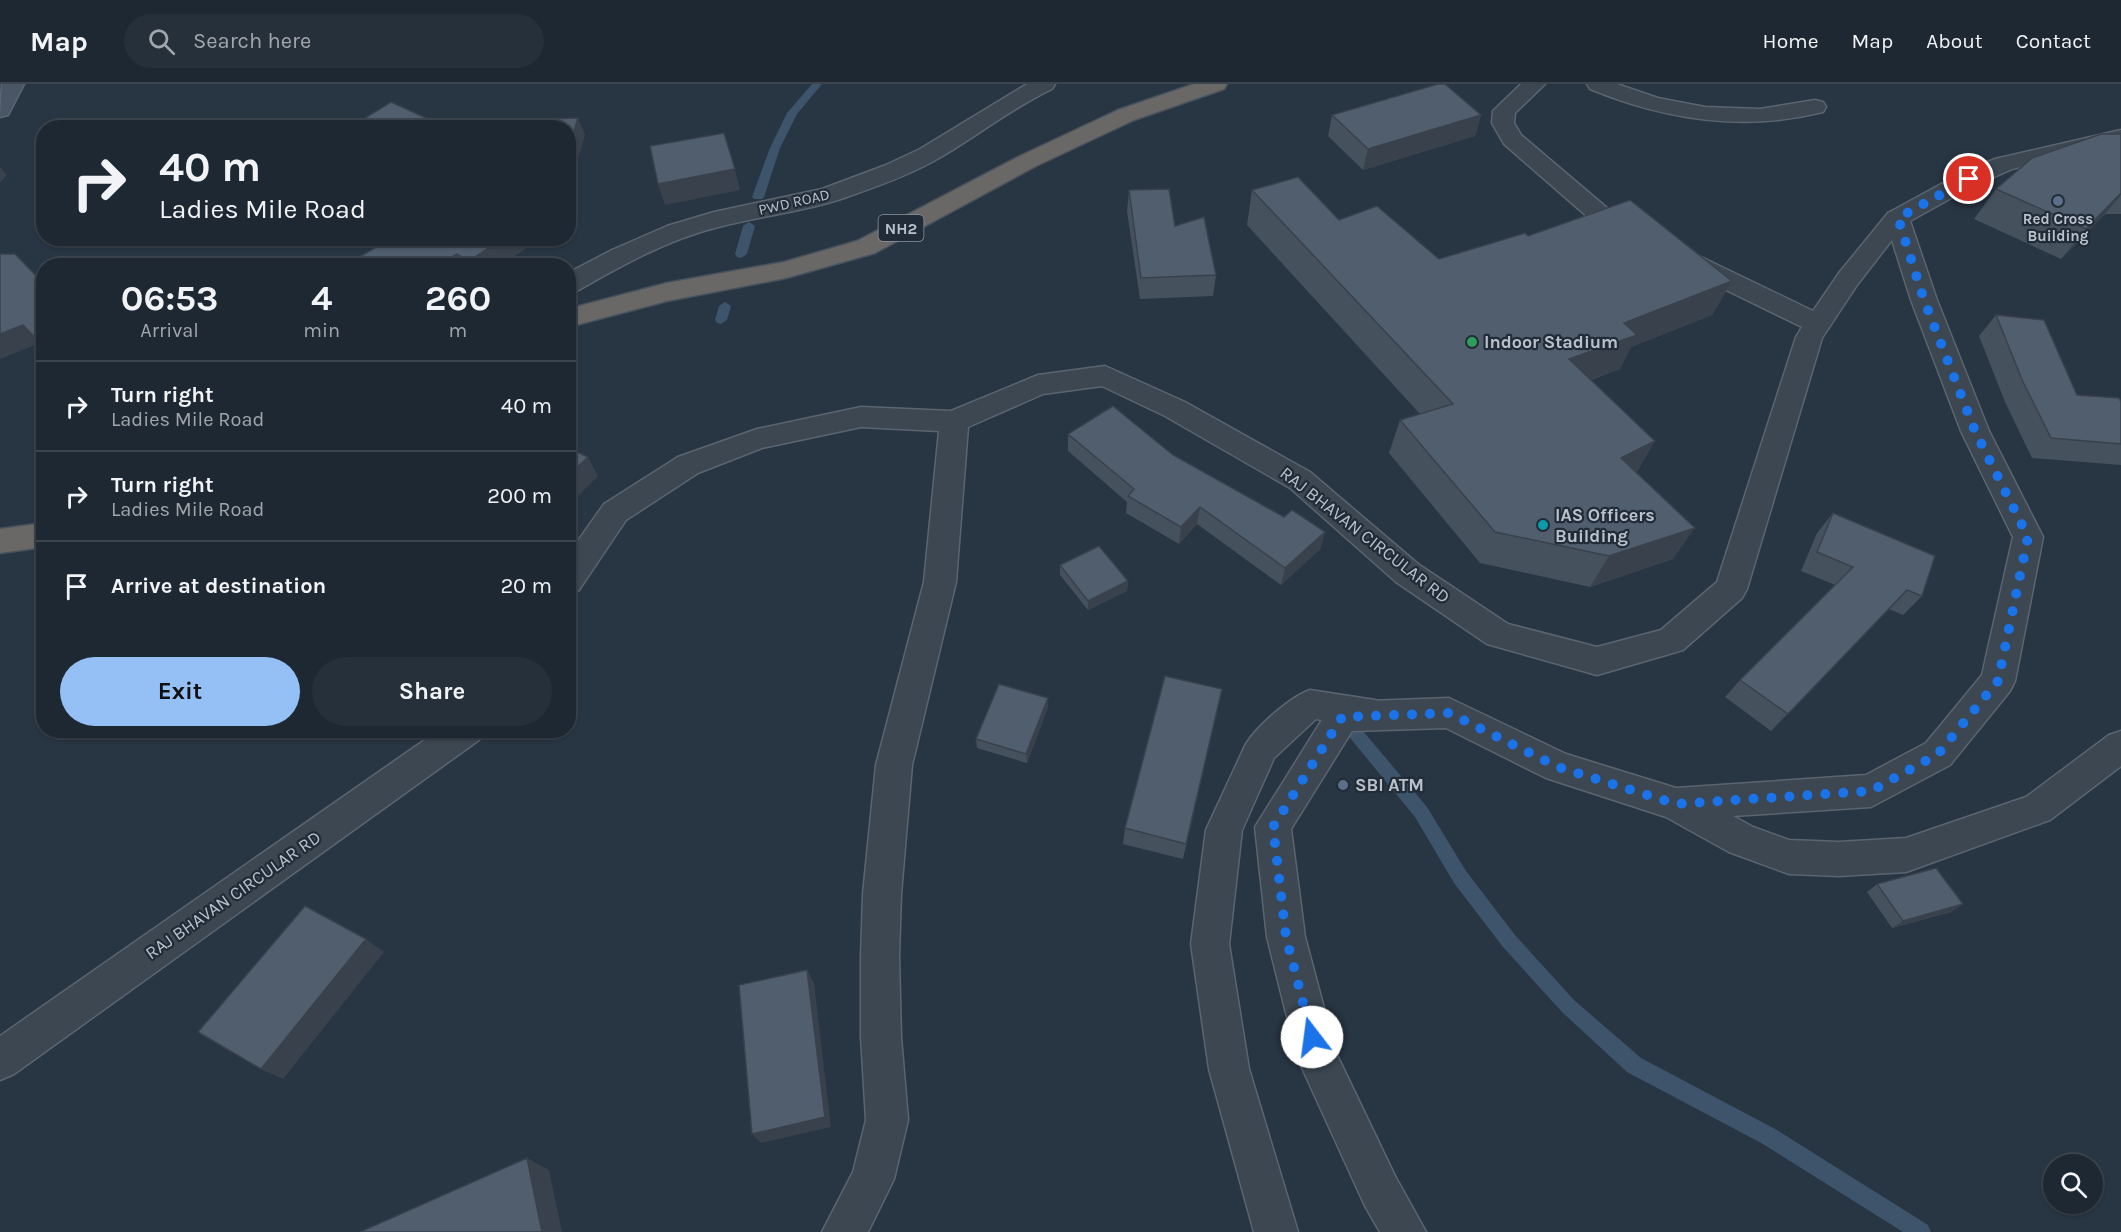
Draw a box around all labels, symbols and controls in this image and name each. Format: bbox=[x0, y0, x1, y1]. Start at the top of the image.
search box bbox=[124, 14, 544, 68]
text: Map bbox=[30, 25, 88, 58]
icon: search bbox=[145, 25, 178, 58]
text: Search here bbox=[193, 28, 311, 54]
text: Home bbox=[1763, 29, 1819, 53]
text: Map bbox=[1852, 29, 1893, 53]
text: About bbox=[1926, 29, 1983, 53]
text: Contact bbox=[2016, 29, 2091, 53]
text: 40 m bbox=[159, 142, 261, 192]
icon: right bbox=[60, 144, 138, 222]
pin bbox=[1943, 153, 1994, 204]
icon: arrive bbox=[1952, 162, 1985, 195]
street label: PWD ROAD bbox=[757, 185, 831, 219]
text: Ladies Mile Road bbox=[159, 193, 366, 225]
marker: Red Cross Building bbox=[2051, 194, 2065, 208]
place label: Red Cross Building bbox=[2023, 210, 2093, 245]
road number: NH2 bbox=[878, 215, 924, 241]
text: 06:53 bbox=[121, 277, 218, 319]
text: 4 bbox=[311, 277, 332, 319]
text: 260 bbox=[425, 277, 491, 319]
text: Arrival bbox=[140, 319, 199, 342]
text: min bbox=[303, 319, 340, 342]
text: m bbox=[449, 319, 467, 342]
place label: Indoor Stadium bbox=[1484, 331, 1618, 353]
marker: Indoor Stadium bbox=[1465, 335, 1479, 349]
text: Turn right bbox=[111, 382, 214, 408]
icon: right bbox=[60, 390, 93, 423]
text: 40 m bbox=[501, 393, 552, 419]
text: Ladies Mile Road bbox=[111, 408, 264, 431]
street label: RAJ BHAVAN CIRCULAR RD bbox=[1276, 462, 1454, 608]
text: Turn right bbox=[111, 472, 214, 498]
icon: right bbox=[60, 480, 93, 513]
text: 200 m bbox=[487, 483, 552, 509]
text: Ladies Mile Road bbox=[111, 498, 264, 521]
place label: IAS Officers Building bbox=[1555, 504, 1655, 547]
marker: IAS Officers Building bbox=[1536, 518, 1550, 532]
icon: arrive bbox=[60, 570, 93, 603]
text: Arrive at destination bbox=[111, 573, 326, 599]
text: 20 m bbox=[500, 573, 552, 599]
button: Exit bbox=[60, 657, 300, 726]
button: Share bbox=[312, 657, 552, 726]
place label: SBI ATM bbox=[1355, 774, 1424, 796]
marker: SBI ATM bbox=[1336, 778, 1350, 792]
street label: RAJ BHAVAN CIRCULAR RD bbox=[141, 826, 325, 964]
position arrow bbox=[1280, 1005, 1344, 1069]
map controls bbox=[2043, 1154, 2103, 1214]
button: search bbox=[2043, 1154, 2103, 1214]

